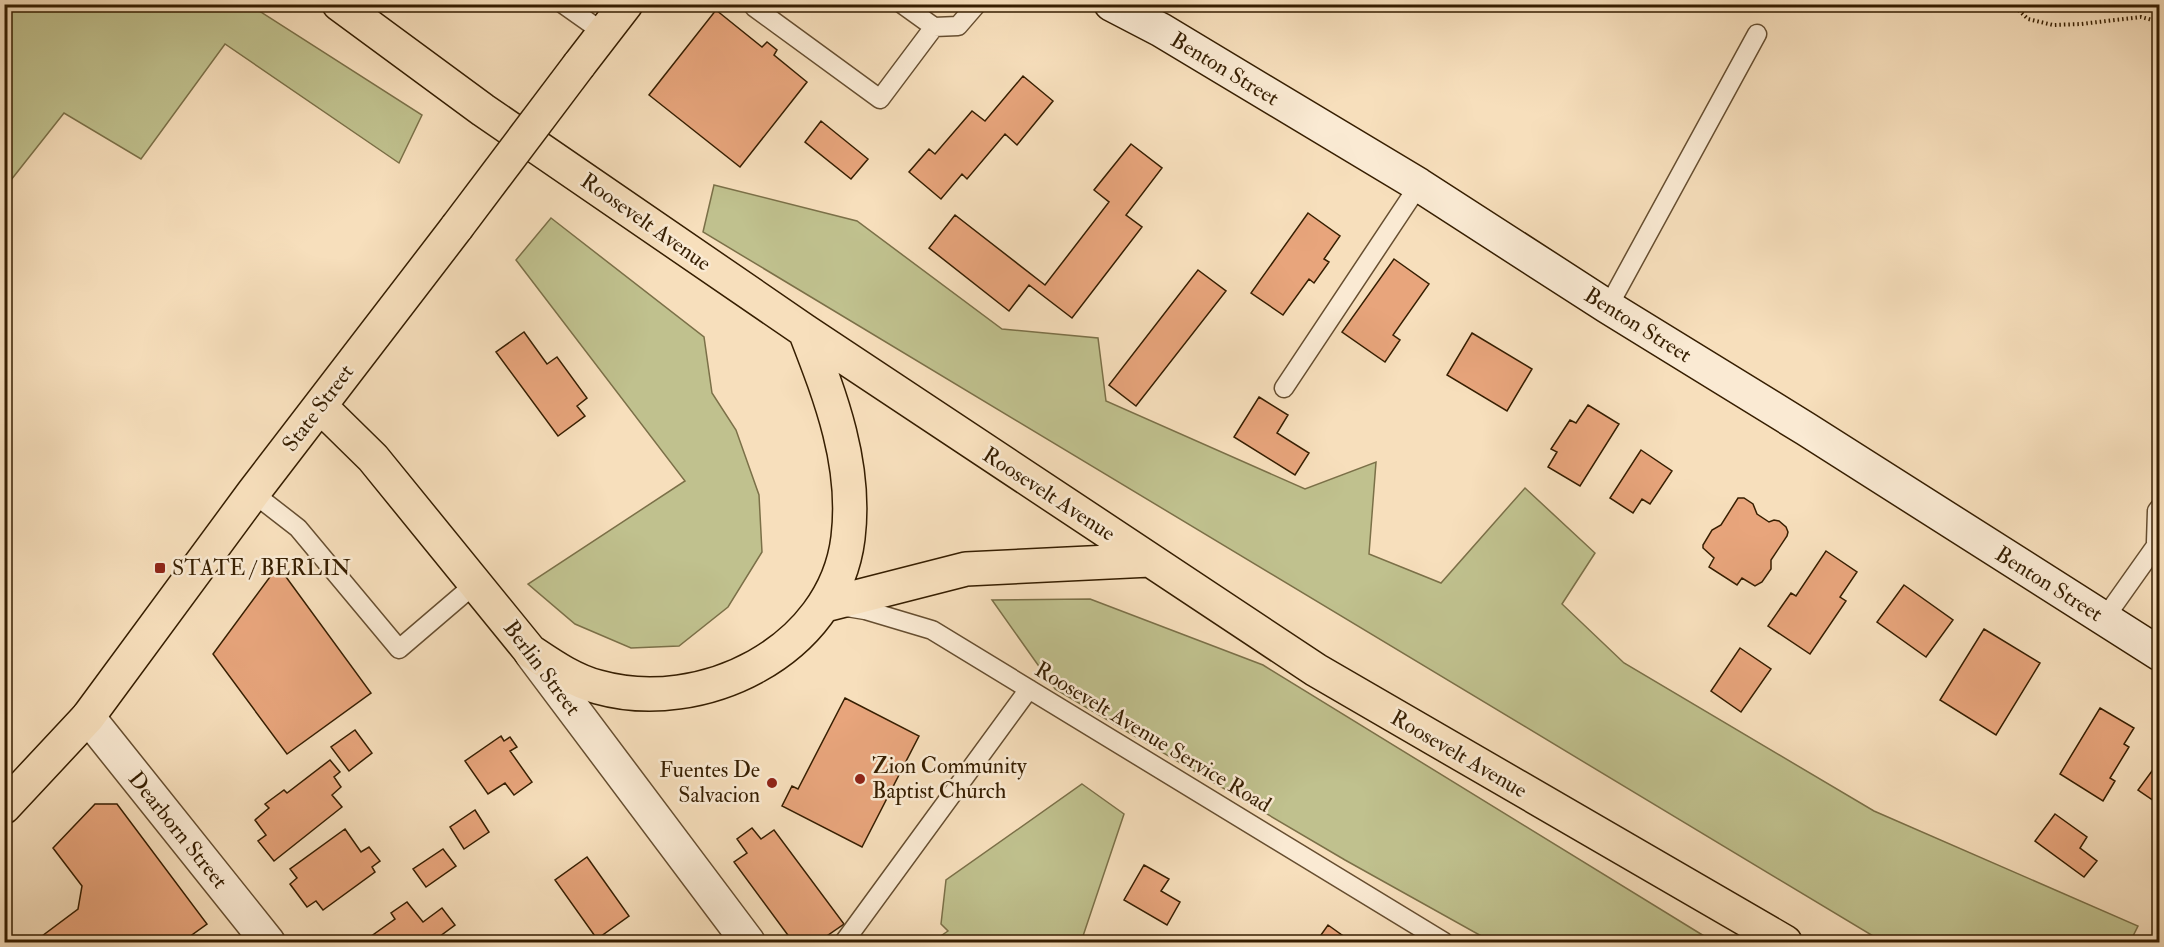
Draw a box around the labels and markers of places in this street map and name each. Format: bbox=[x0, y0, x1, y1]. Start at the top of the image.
place label: STATE / BERLIN bbox=[172, 554, 351, 582]
marker: STATE / BERLIN bbox=[153, 561, 167, 575]
place label: Zion Community Baptist Church bbox=[872, 752, 1027, 806]
place label: Fuentes De Salvacion bbox=[659, 756, 760, 809]
marker: Zion Community Baptist Church bbox=[853, 772, 867, 786]
marker: Fuentes De Salvacion bbox=[765, 776, 779, 790]

